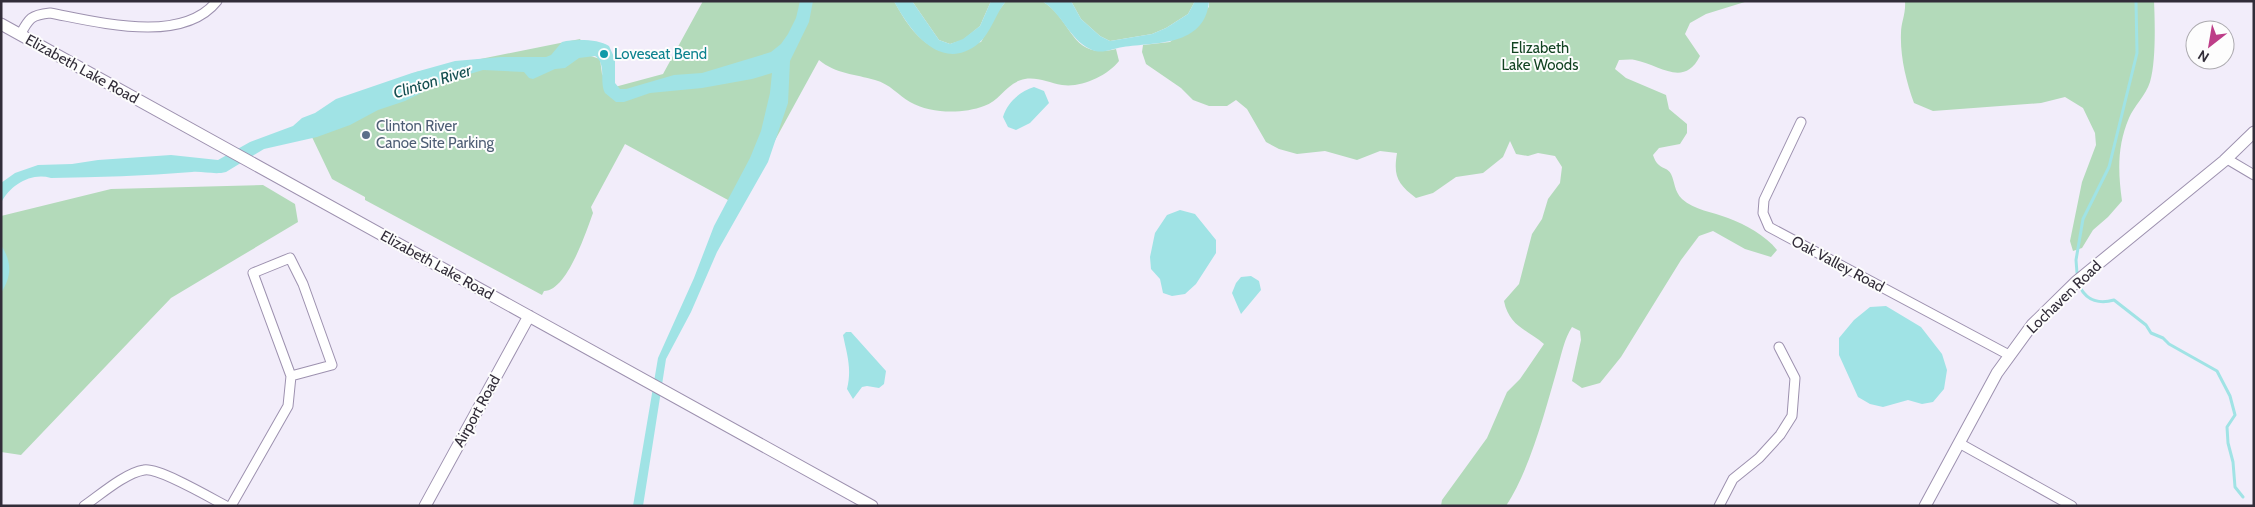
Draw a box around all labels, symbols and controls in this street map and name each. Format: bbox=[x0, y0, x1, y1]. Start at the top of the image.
north arrow bbox=[2185, 20, 2235, 70]
street label: Elizabeth Lake Road bbox=[22, 30, 142, 108]
park label: Elizabeth Lake Woods bbox=[1502, 39, 1578, 74]
place label: Loveseat Bend bbox=[614, 45, 707, 63]
text: N bbox=[2194, 46, 2212, 66]
marker: Loveseat Bend bbox=[598, 48, 610, 60]
water label: Clinton River bbox=[391, 60, 474, 102]
place label: Clinton River Canoe Site Parking bbox=[376, 117, 495, 152]
marker: Clinton River Canoe Site Parking bbox=[360, 129, 372, 141]
street label: Elizabeth Lake Road bbox=[377, 226, 497, 304]
street label: Oak Valley Road bbox=[1788, 232, 1888, 296]
street label: Lochaven Road bbox=[2023, 257, 2105, 337]
street label: Airport Road bbox=[450, 372, 504, 450]

